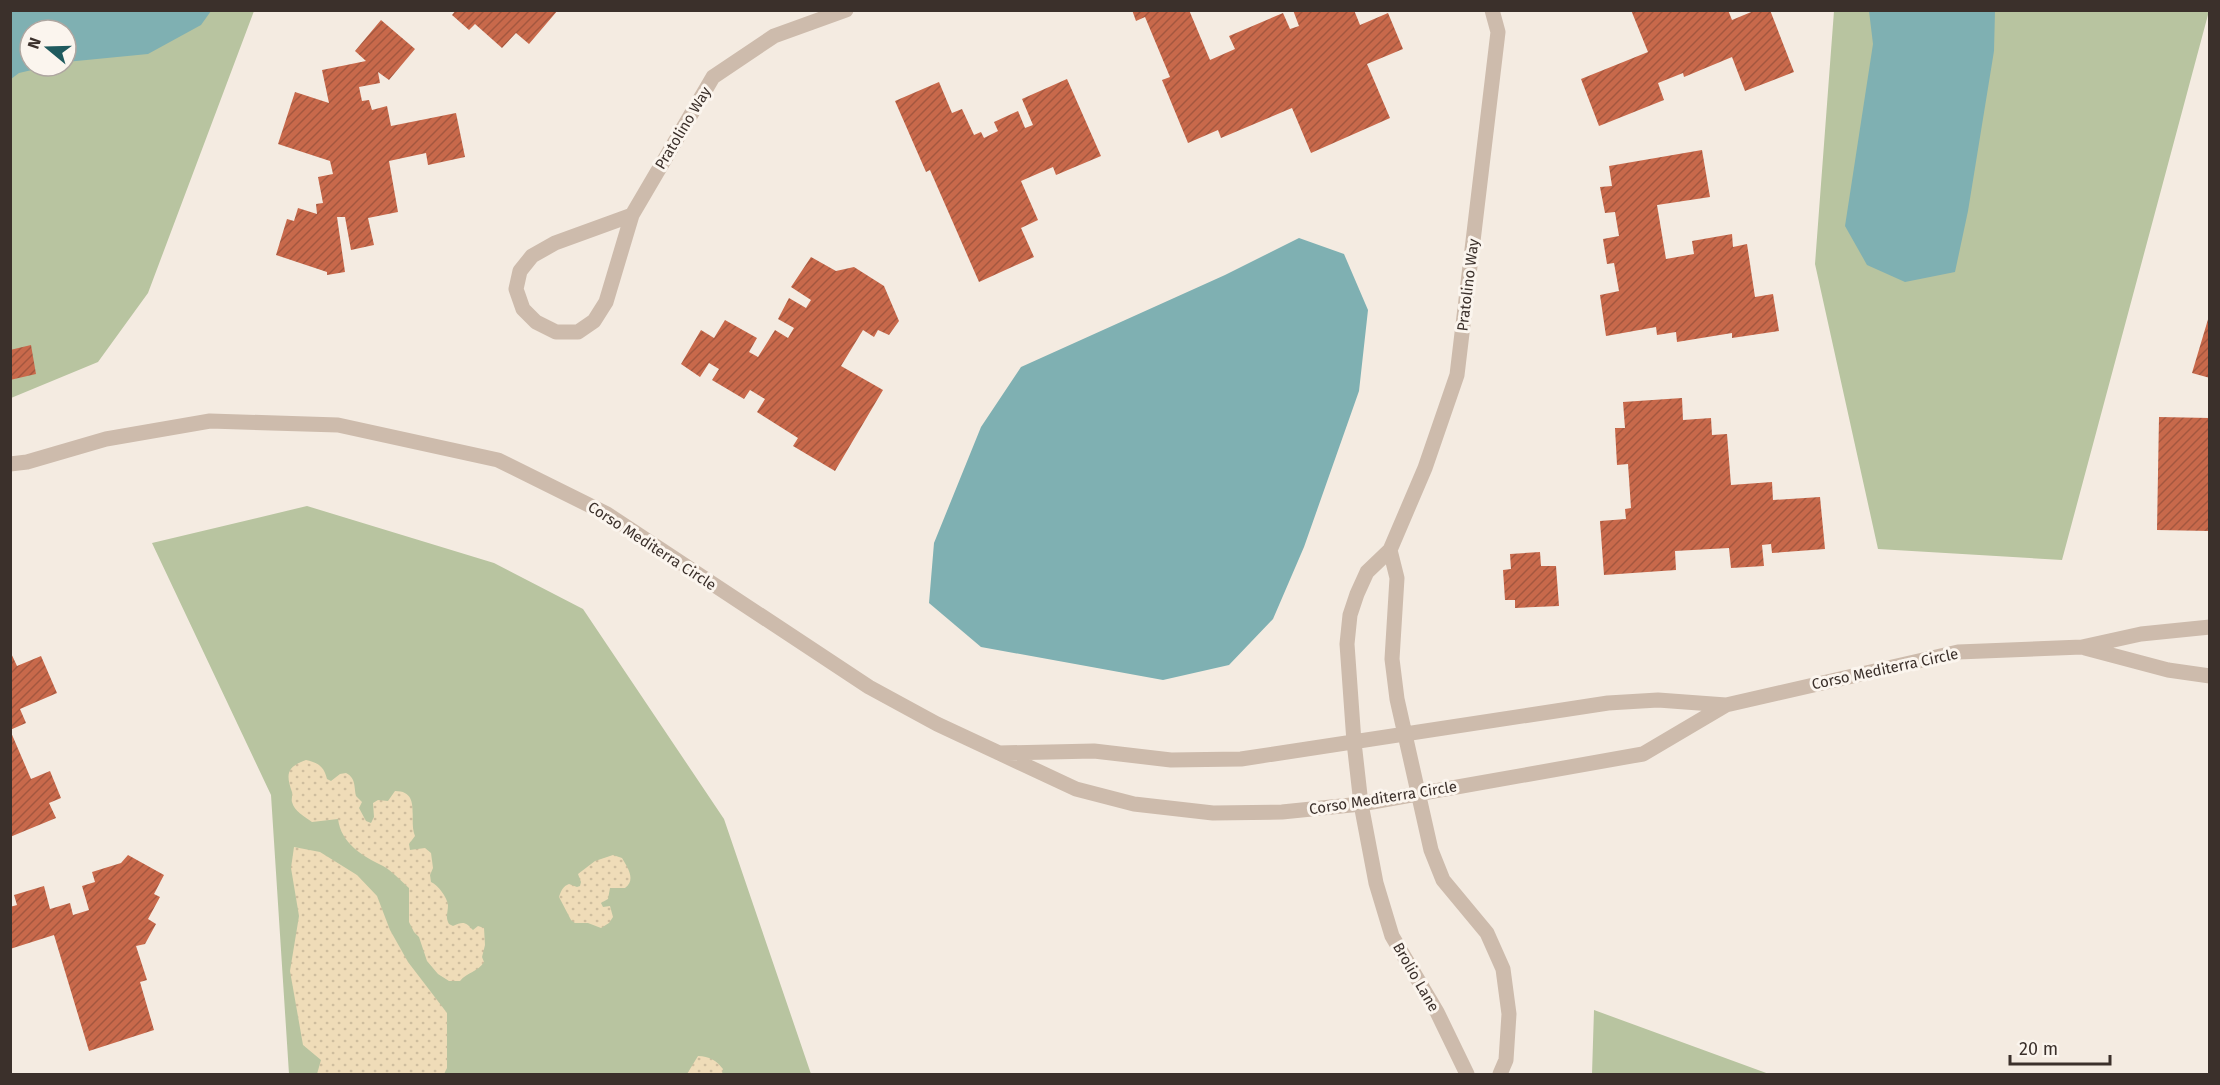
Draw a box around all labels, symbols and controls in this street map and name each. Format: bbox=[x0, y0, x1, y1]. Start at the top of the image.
north arrow bbox=[18, 18, 78, 78]
text: N bbox=[24, 35, 45, 51]
street label: Pratolino Way bbox=[651, 83, 715, 173]
street label: Pratolino Way bbox=[1453, 237, 1483, 332]
street label: Corso Mediterra Circle bbox=[584, 498, 720, 594]
street label: Corso Mediterra Circle bbox=[1810, 645, 1960, 693]
street label: Corso Mediterra Circle bbox=[1308, 777, 1458, 819]
street label: Brolio Lane bbox=[1389, 939, 1443, 1015]
scale bar bbox=[2010, 1028, 2110, 1066]
text: 20 m bbox=[2019, 1038, 2058, 1060]

